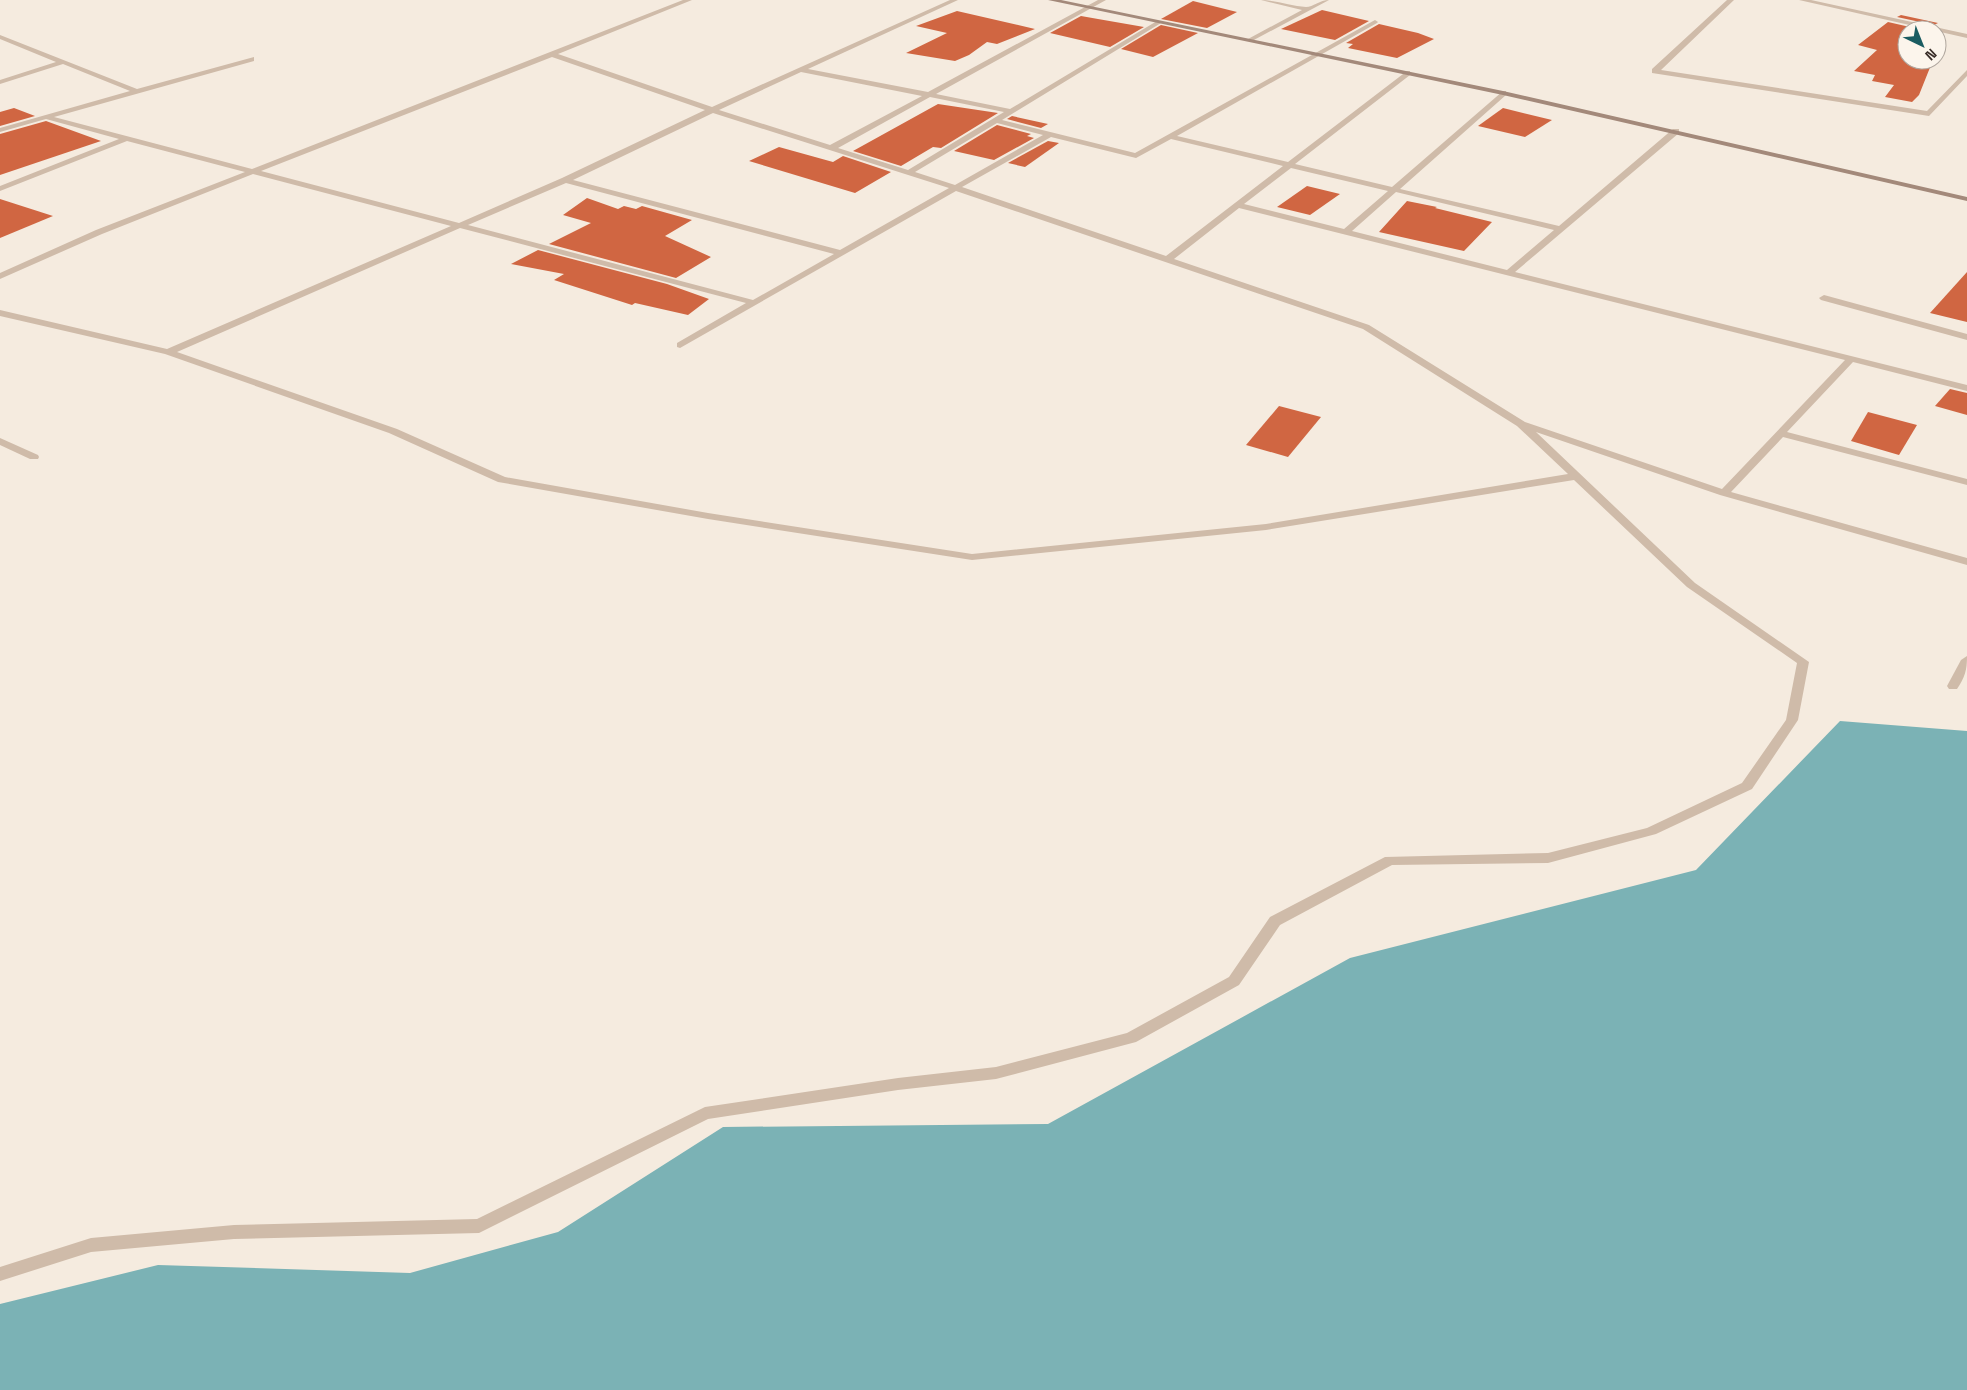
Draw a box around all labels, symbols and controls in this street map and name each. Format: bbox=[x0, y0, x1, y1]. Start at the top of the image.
north arrow bbox=[1897, 20, 1947, 70]
text: N bbox=[1921, 45, 1940, 64]

